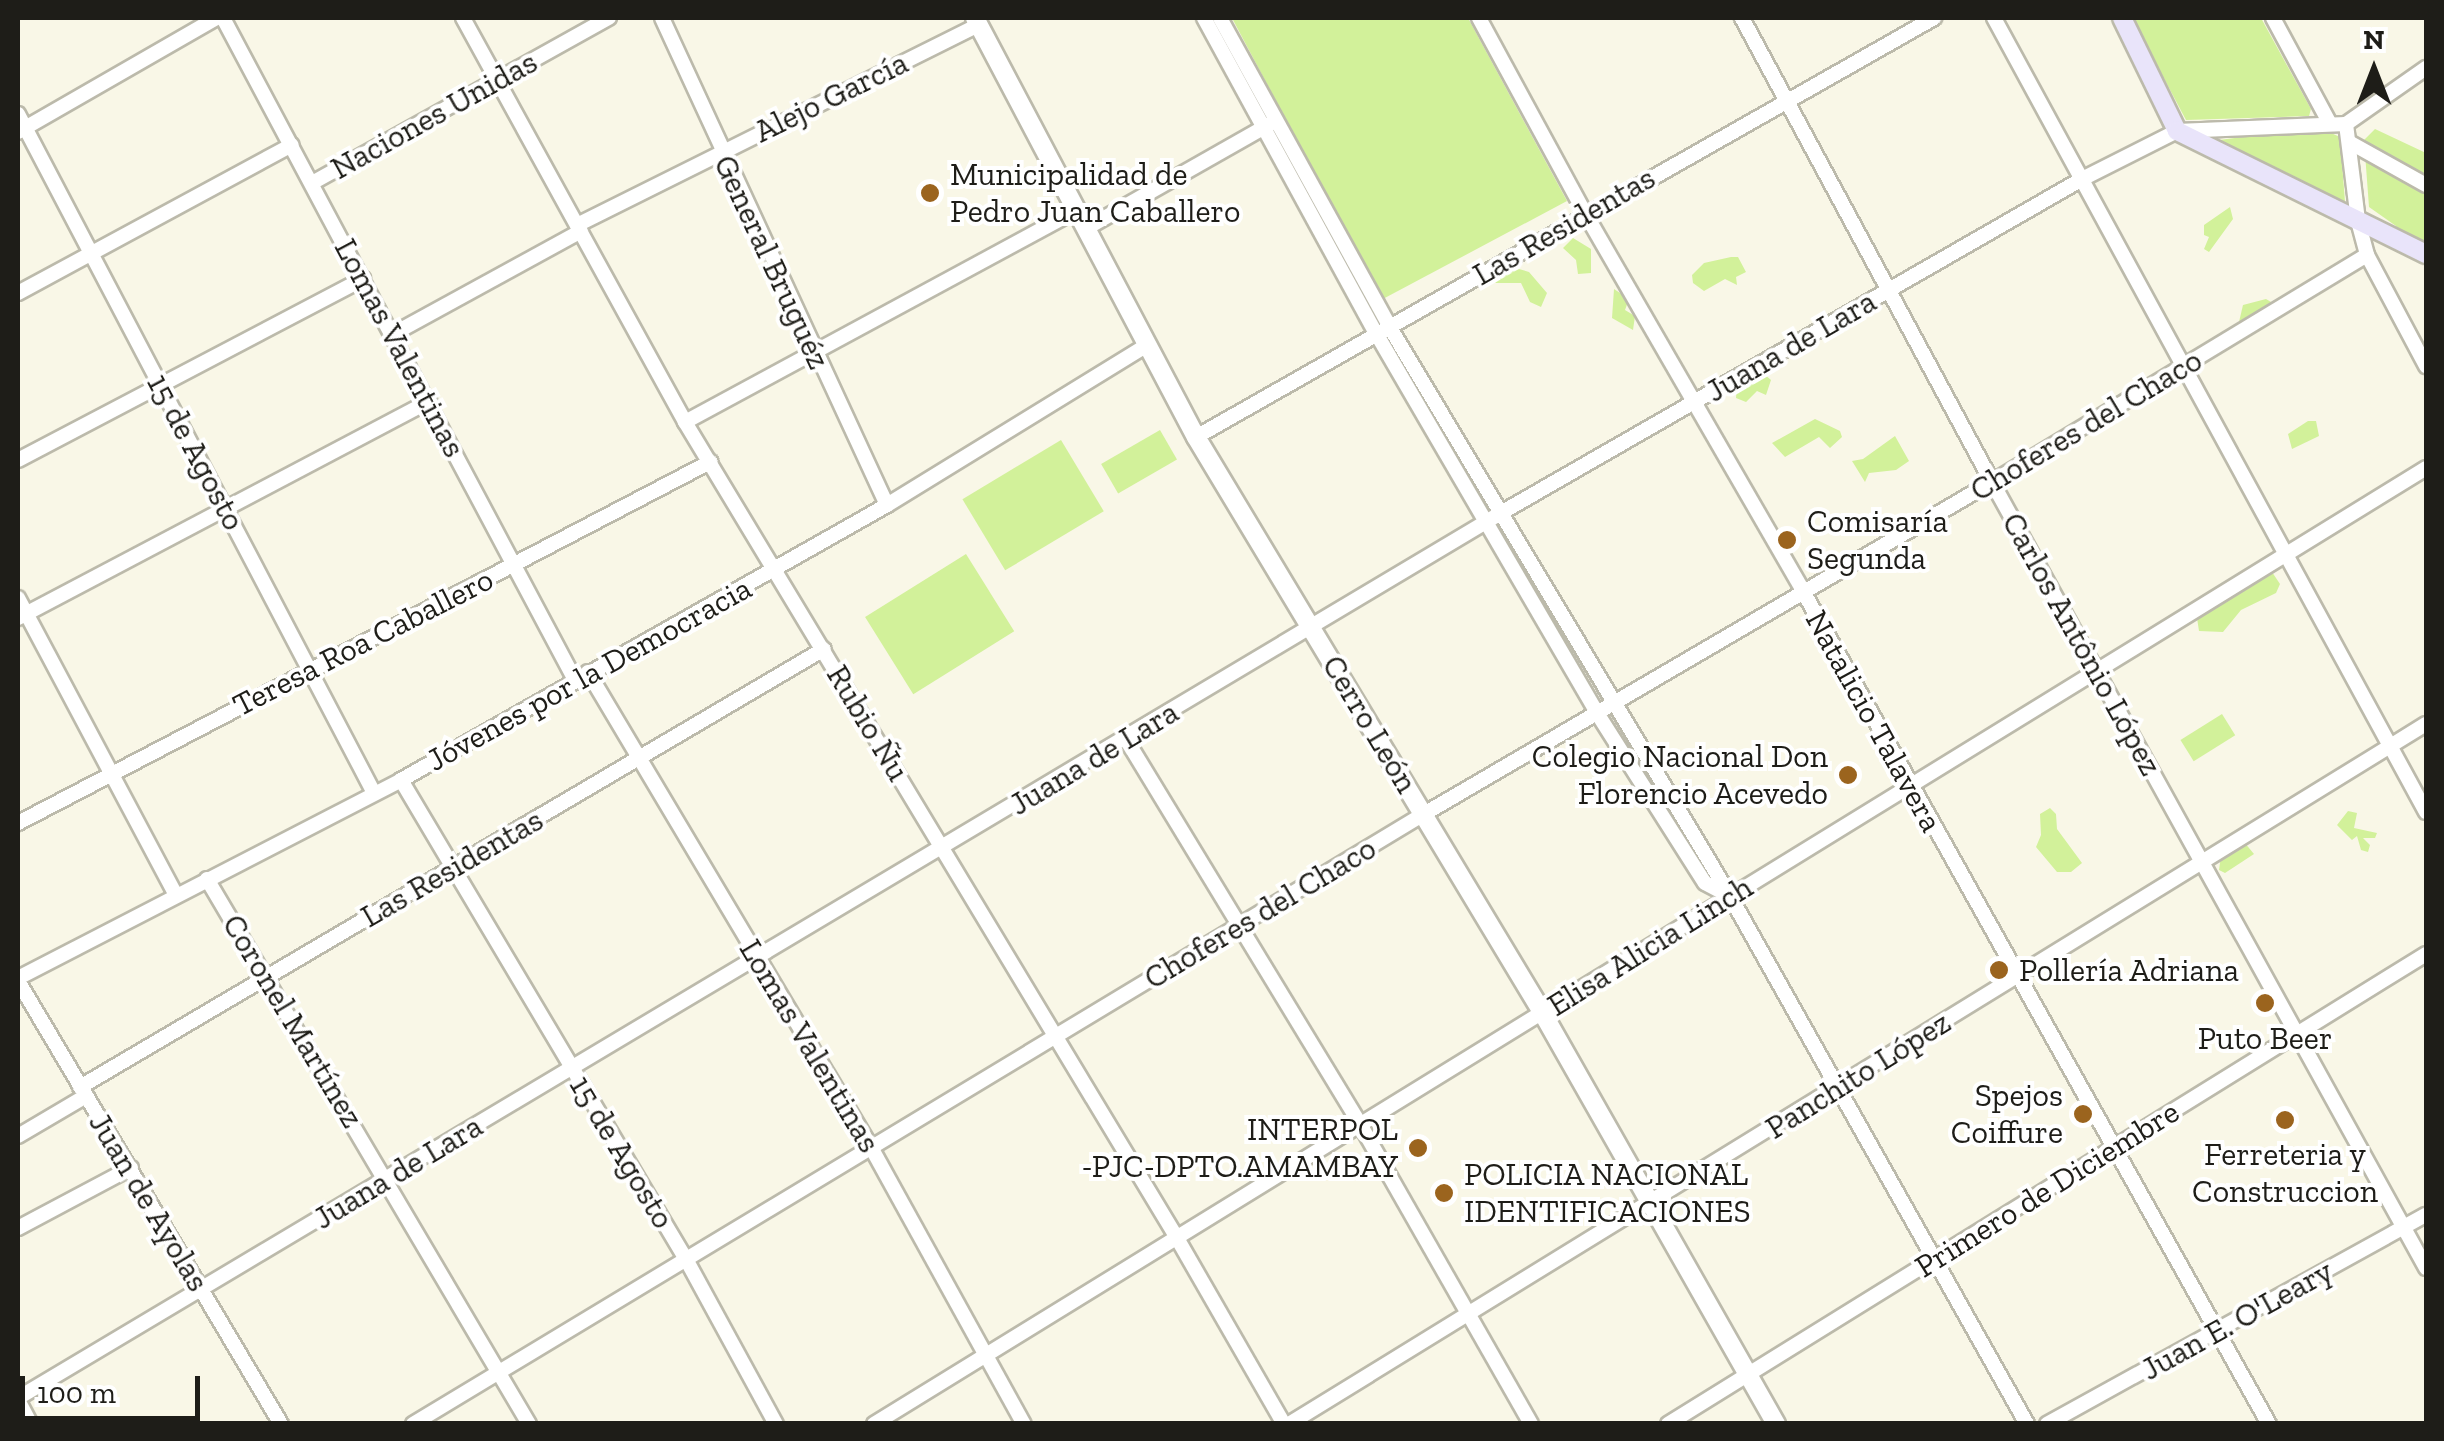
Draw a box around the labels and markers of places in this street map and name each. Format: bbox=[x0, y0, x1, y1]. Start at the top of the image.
place label: Municipalidad de Pedro Juan Caballero bbox=[950, 156, 1241, 231]
marker: Municipalidad de Pedro Juan Caballero bbox=[919, 182, 941, 204]
place label: Comisaría Segunda bbox=[1807, 503, 1948, 578]
marker: Comisaría Segunda bbox=[1776, 529, 1798, 551]
place label: Colegio Nacional Don Florencio Acevedo bbox=[1532, 738, 1828, 813]
marker: Colegio Nacional Don Florencio Acevedo bbox=[1837, 764, 1859, 786]
place label: Pollería Adriana bbox=[2019, 951, 2240, 989]
marker: Pollería Adriana bbox=[1988, 959, 2010, 981]
marker: Puto Beer bbox=[2254, 992, 2276, 1014]
place label: Puto Beer bbox=[2198, 1019, 2332, 1057]
place label: Spejos Coiffure bbox=[1951, 1077, 2063, 1152]
marker: Spejos Coiffure bbox=[2072, 1103, 2094, 1125]
marker: Ferreteria y Construccion bbox=[2274, 1109, 2296, 1131]
place label: INTERPOL -PJC-DPTO.AMAMBAY bbox=[1081, 1111, 1398, 1186]
place label: Ferreteria y Construccion bbox=[2192, 1136, 2378, 1211]
marker: INTERPOL -PJC-DPTO.AMAMBAY bbox=[1407, 1137, 1429, 1159]
place label: POLICIA NACIONAL IDENTIFICACIONES bbox=[1464, 1156, 1750, 1231]
marker: POLICIA NACIONAL IDENTIFICACIONES bbox=[1433, 1182, 1455, 1204]

